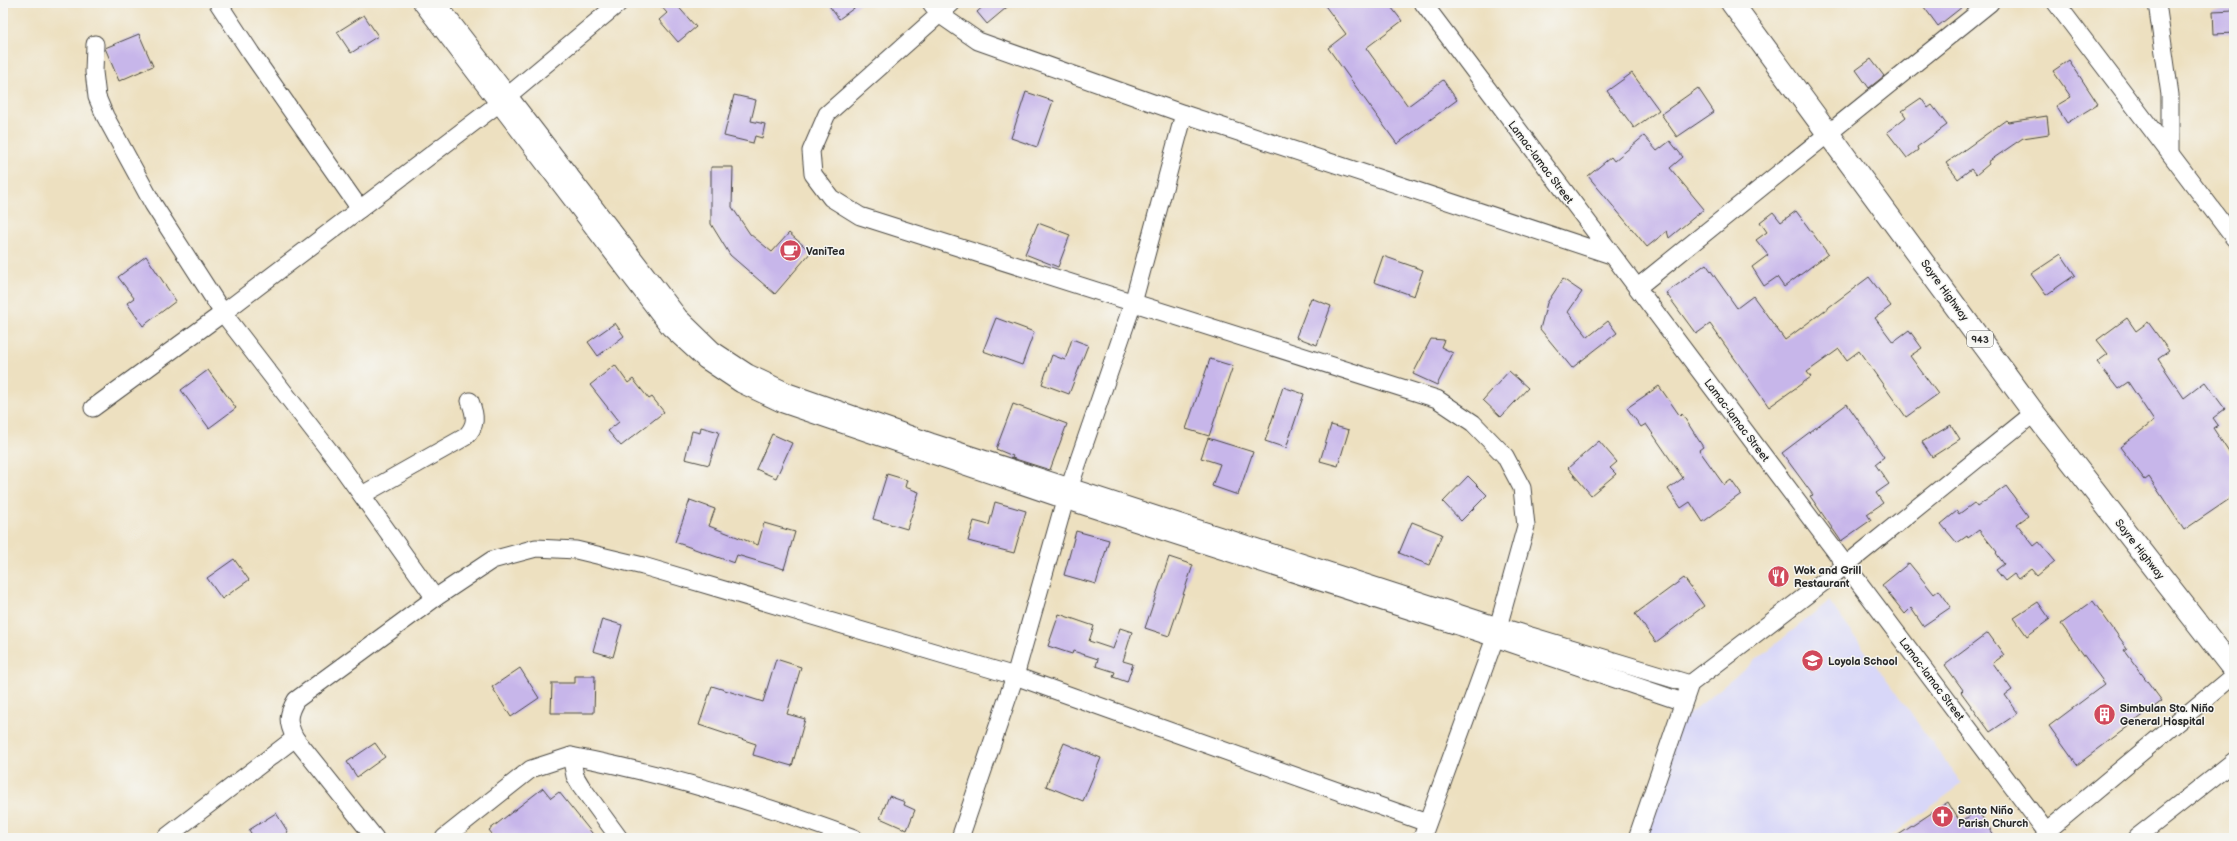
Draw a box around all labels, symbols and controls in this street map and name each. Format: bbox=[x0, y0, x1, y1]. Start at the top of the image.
street label: Lamac-lamac Street bbox=[1505, 118, 1576, 207]
cafe icon: VaniTea bbox=[778, 238, 804, 264]
place label: VaniTea bbox=[806, 245, 845, 258]
street label: Sayre Highway bbox=[1918, 257, 1971, 323]
road number: 943 bbox=[1967, 331, 1993, 347]
street label: Lamac-lamac Street bbox=[1701, 376, 1772, 465]
street label: Sayre Highway bbox=[2112, 517, 2167, 582]
restaurant icon: Wok and Grill Restaurant bbox=[1765, 563, 1791, 589]
place label: Wok and Grill Restaurant bbox=[1794, 564, 1861, 590]
street label: Lamac-lamac Street bbox=[1896, 635, 1967, 724]
school or university icon: Loyola School bbox=[1800, 648, 1826, 674]
place label: Loyola School bbox=[1828, 655, 1898, 668]
building icon: Simbulan Sto. Niño General Hospital bbox=[2092, 701, 2118, 727]
place label: Simbulan Sto. Niño General Hospital bbox=[2120, 702, 2214, 728]
church icon: Santo Niño Parish Church bbox=[1929, 803, 1955, 829]
place label: Santo Niño Parish Church bbox=[1958, 804, 2028, 830]

